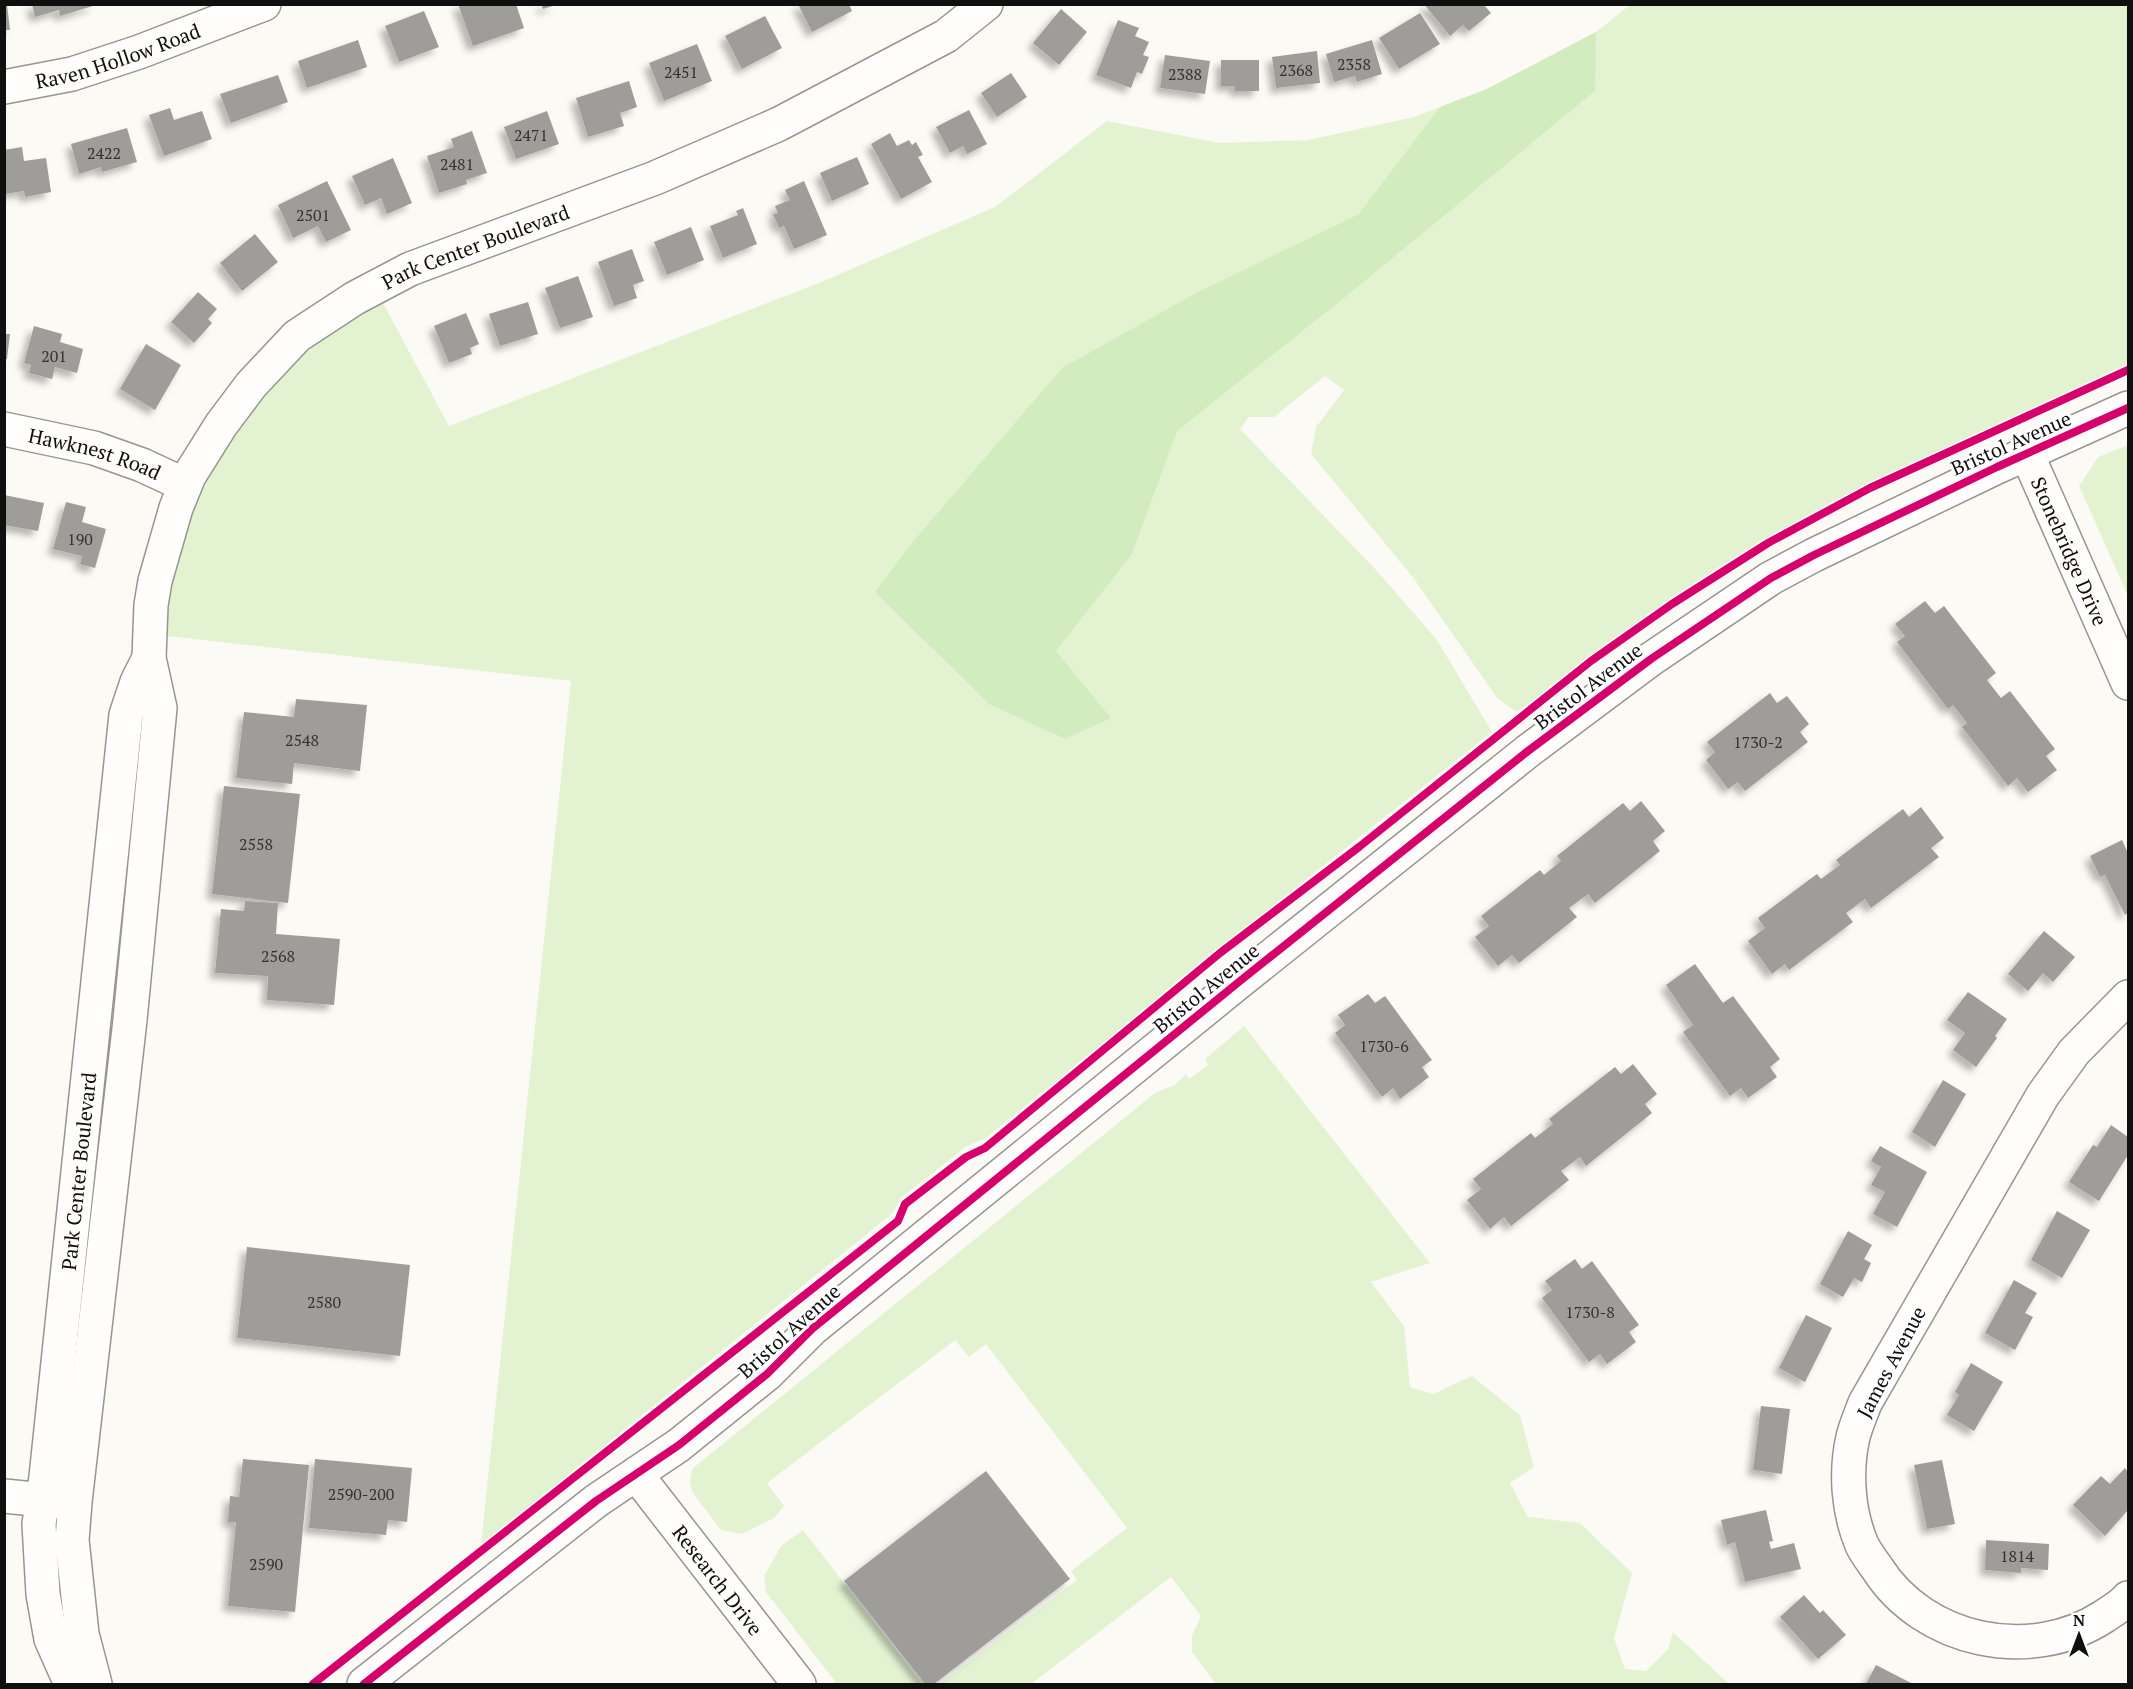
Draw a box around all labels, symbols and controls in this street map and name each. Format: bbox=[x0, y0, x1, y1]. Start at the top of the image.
street label: Raven Hollow Road bbox=[33, 16, 204, 94]
house number: 2358 bbox=[1337, 53, 1371, 75]
house number: 2368 bbox=[1279, 59, 1313, 81]
house number: 2451 bbox=[664, 61, 698, 83]
house number: 2388 bbox=[1168, 63, 1202, 85]
house number: 2471 bbox=[514, 124, 548, 146]
house number: 2422 bbox=[87, 142, 121, 164]
house number: 2481 bbox=[440, 153, 474, 175]
street label: Park Center Boulevard bbox=[377, 198, 573, 295]
house number: 2501 bbox=[296, 204, 330, 226]
house number: 201 bbox=[41, 345, 67, 367]
street label: Bristol Avenue bbox=[1947, 404, 2075, 482]
street label: Hawknest Road bbox=[26, 421, 166, 486]
street label: Stonebridge Drive bbox=[2025, 472, 2114, 630]
house number: 190 bbox=[67, 528, 93, 550]
street label: Bristol Avenue bbox=[1528, 636, 1648, 736]
house number: 2548 bbox=[285, 729, 319, 751]
house number: 1730-2 bbox=[1733, 731, 1783, 753]
house number: 2558 bbox=[239, 833, 273, 855]
street label: Bristol Avenue bbox=[1147, 937, 1265, 1039]
house number: 2568 bbox=[261, 945, 295, 967]
house number: 1730-6 bbox=[1359, 1035, 1409, 1057]
street label: Park Center Boulevard bbox=[54, 1071, 102, 1272]
street label: Bristol Avenue bbox=[732, 1278, 846, 1384]
house number: 2580 bbox=[307, 1291, 341, 1313]
house number: 1730-8 bbox=[1565, 1301, 1615, 1323]
street label: James Avenue bbox=[1850, 1301, 1932, 1423]
house number: 2590-200 bbox=[328, 1483, 394, 1505]
street label: Research Drive bbox=[667, 1519, 769, 1641]
house number: 1814 bbox=[2000, 1545, 2035, 1567]
house number: 2590 bbox=[249, 1553, 283, 1575]
north arrow bbox=[2049, 1605, 2109, 1665]
text: N bbox=[2073, 1609, 2085, 1631]

